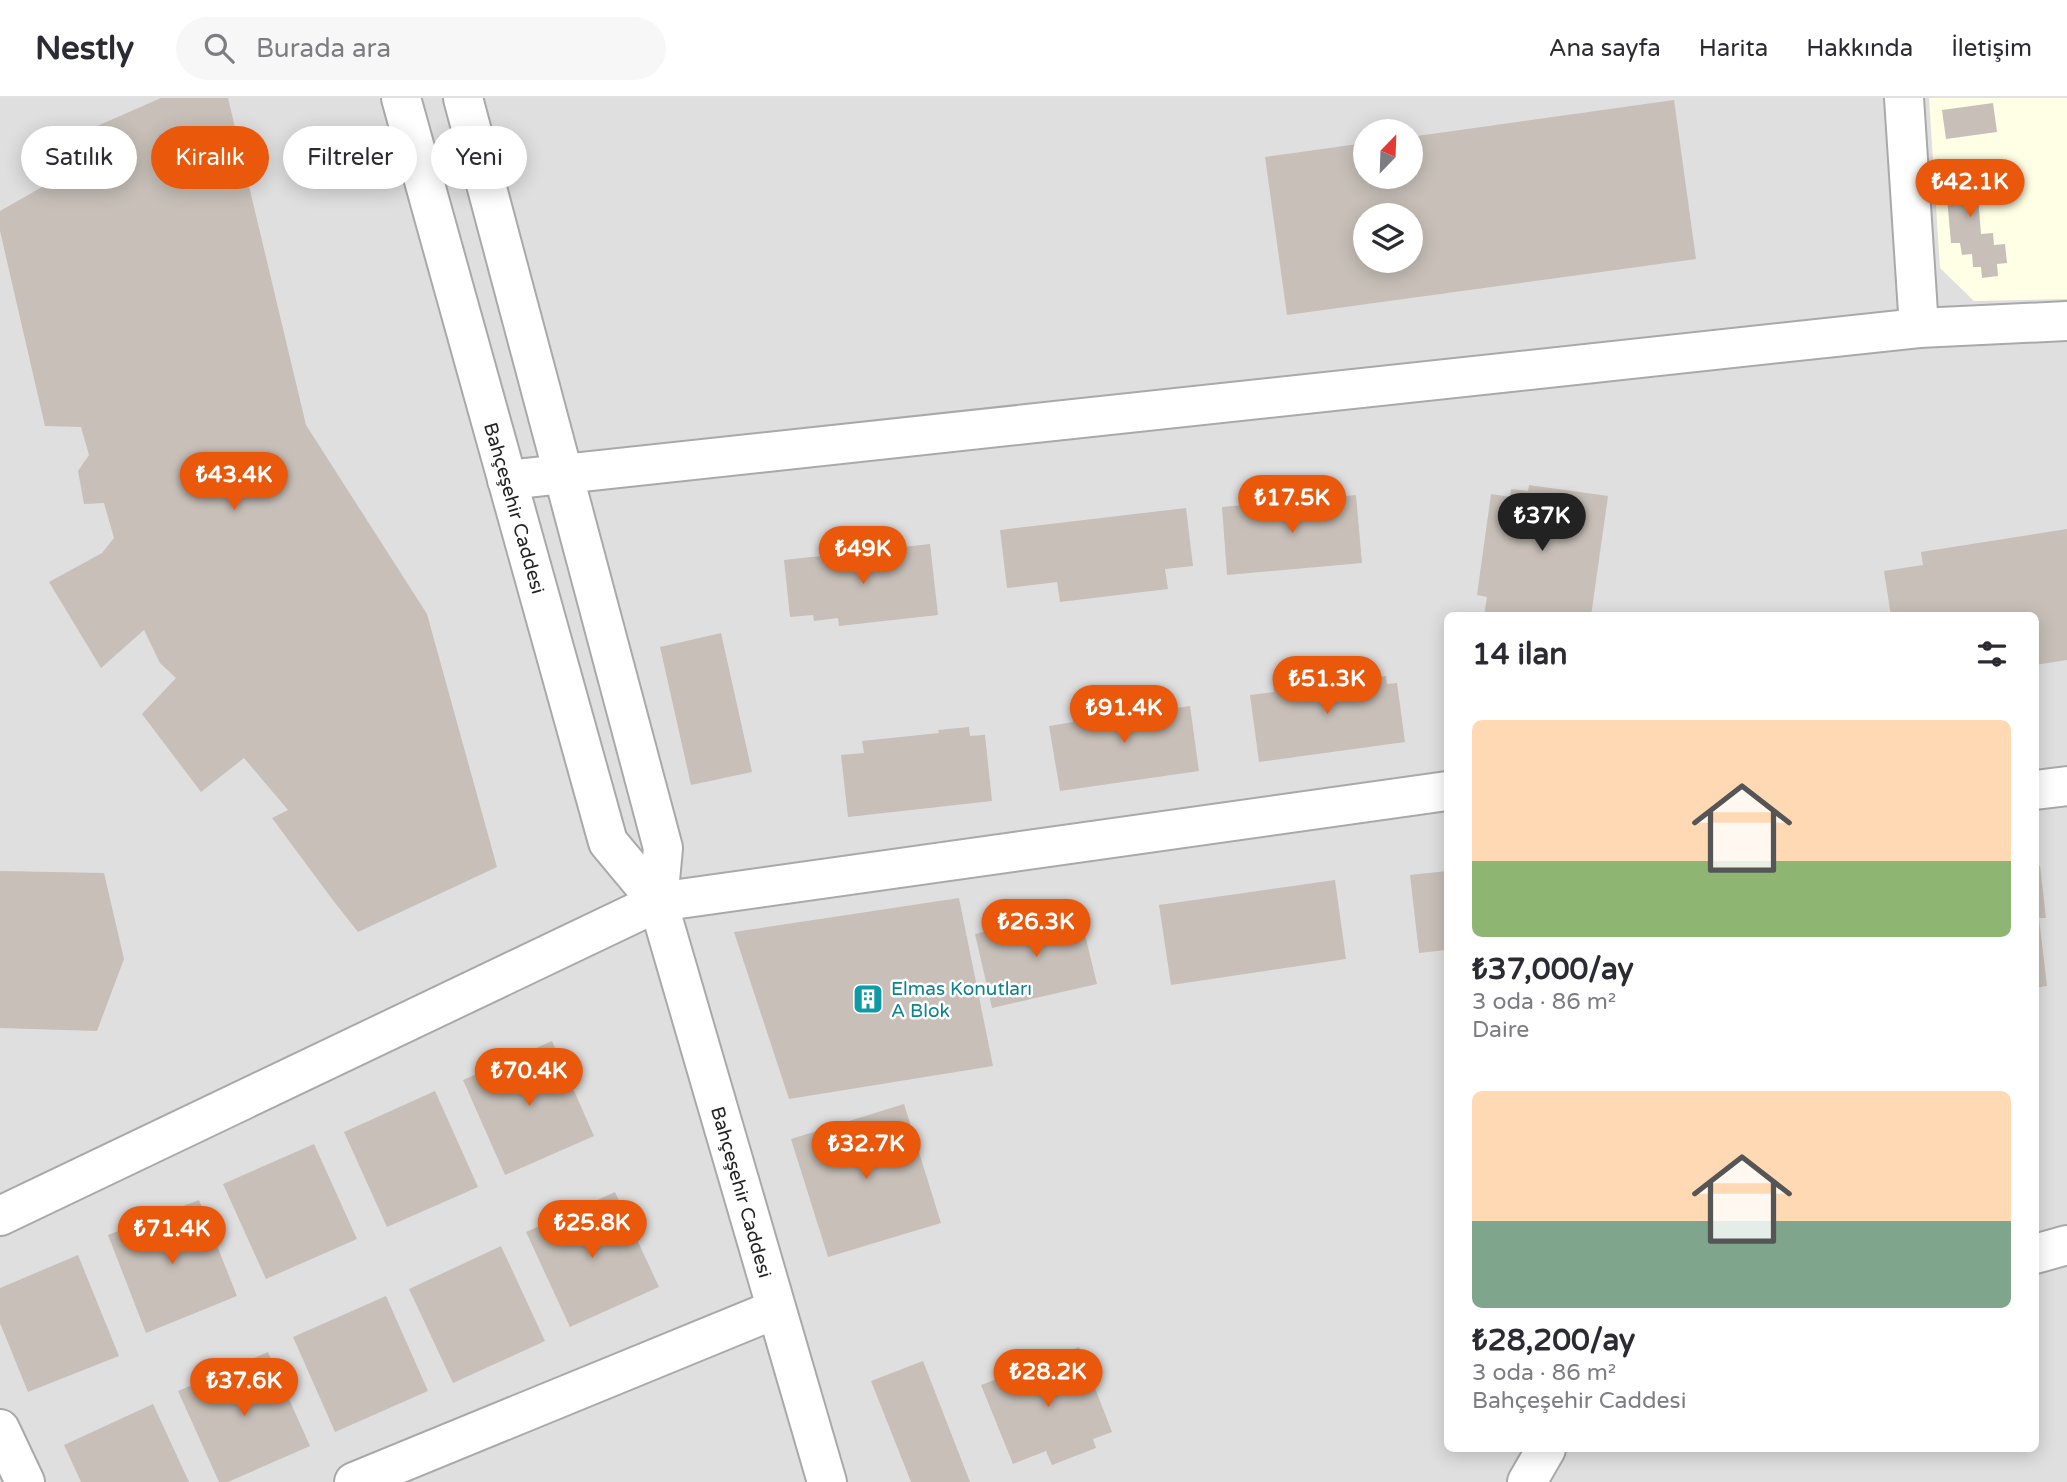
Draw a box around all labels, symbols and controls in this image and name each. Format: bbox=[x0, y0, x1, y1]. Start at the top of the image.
search box bbox=[176, 17, 666, 80]
text: Nestly bbox=[35, 29, 134, 68]
icon: search bbox=[200, 29, 238, 67]
text: Burada ara bbox=[256, 33, 391, 64]
text: Ana sayfa bbox=[1549, 34, 1661, 63]
text: Harita bbox=[1699, 34, 1768, 63]
text: Hakkında bbox=[1806, 34, 1913, 63]
text: İletişim bbox=[1951, 34, 2032, 63]
north arrow bbox=[1353, 119, 1423, 189]
map controls bbox=[1353, 119, 1423, 273]
chip: Satılık bbox=[21, 126, 137, 189]
chip: Kiralık bbox=[151, 126, 269, 189]
chip: Filtreler bbox=[283, 126, 417, 189]
chip: Yeni bbox=[431, 126, 527, 189]
pin: ₺42.1K bbox=[1913, 159, 2027, 219]
text: ₺42.1K bbox=[1932, 168, 2008, 196]
button: layers bbox=[1353, 203, 1423, 273]
street label: Bahçeşehir Caddesi bbox=[479, 420, 549, 596]
pin: ₺43.4K bbox=[177, 452, 291, 512]
text: ₺43.4K bbox=[196, 461, 272, 489]
pin: ₺17.5K bbox=[1235, 476, 1349, 535]
text: ₺17.5K bbox=[1254, 484, 1330, 512]
pin: ₺37K bbox=[1501, 494, 1583, 553]
text: ₺37K bbox=[1514, 502, 1570, 530]
pin: ₺49K bbox=[822, 526, 904, 586]
text: ₺49K bbox=[835, 535, 891, 563]
icon: filters bbox=[1973, 635, 2011, 673]
text: 14 ilan bbox=[1472, 636, 1568, 673]
pin: ₺51.3K bbox=[1270, 656, 1384, 716]
text: ₺51.3K bbox=[1289, 665, 1365, 693]
pin: ₺91.4K bbox=[1067, 686, 1181, 745]
text: ₺91.4K bbox=[1086, 694, 1162, 722]
icon: home bbox=[1679, 765, 1805, 891]
pin: ₺26.3K bbox=[979, 900, 1093, 959]
text: ₺26.3K bbox=[998, 908, 1074, 936]
text: ₺37,000/ay bbox=[1472, 951, 1634, 988]
place label: Elmas Konutları A Blok bbox=[891, 978, 1032, 1022]
building icon: Elmas Konutları A Blok bbox=[851, 982, 885, 1016]
text: 3 oda · 86 m² bbox=[1472, 988, 1616, 1016]
text: Daire bbox=[1472, 1016, 1529, 1044]
pin: ₺70.4K bbox=[472, 1048, 586, 1108]
text: ₺70.4K bbox=[491, 1057, 567, 1085]
street label: Bahçeşehir Caddesi bbox=[706, 1104, 776, 1280]
pin: ₺32.7K bbox=[809, 1122, 923, 1181]
text: ₺32.7K bbox=[828, 1130, 904, 1158]
icon: home bbox=[1679, 1136, 1805, 1262]
pin: ₺25.8K bbox=[535, 1200, 649, 1260]
pin: ₺71.4K bbox=[115, 1206, 229, 1266]
text: ₺25.8K bbox=[554, 1209, 630, 1237]
text: ₺71.4K bbox=[134, 1215, 210, 1243]
text: ₺28,200/ay bbox=[1472, 1322, 1635, 1359]
pin: ₺28.2K bbox=[991, 1350, 1105, 1409]
pin: ₺37.6K bbox=[187, 1358, 301, 1418]
text: ₺28.2K bbox=[1010, 1358, 1086, 1386]
text: 3 oda · 86 m² bbox=[1472, 1359, 1616, 1387]
text: ₺37.6K bbox=[206, 1367, 282, 1395]
text: Bahçeşehir Caddesi bbox=[1472, 1387, 1686, 1415]

